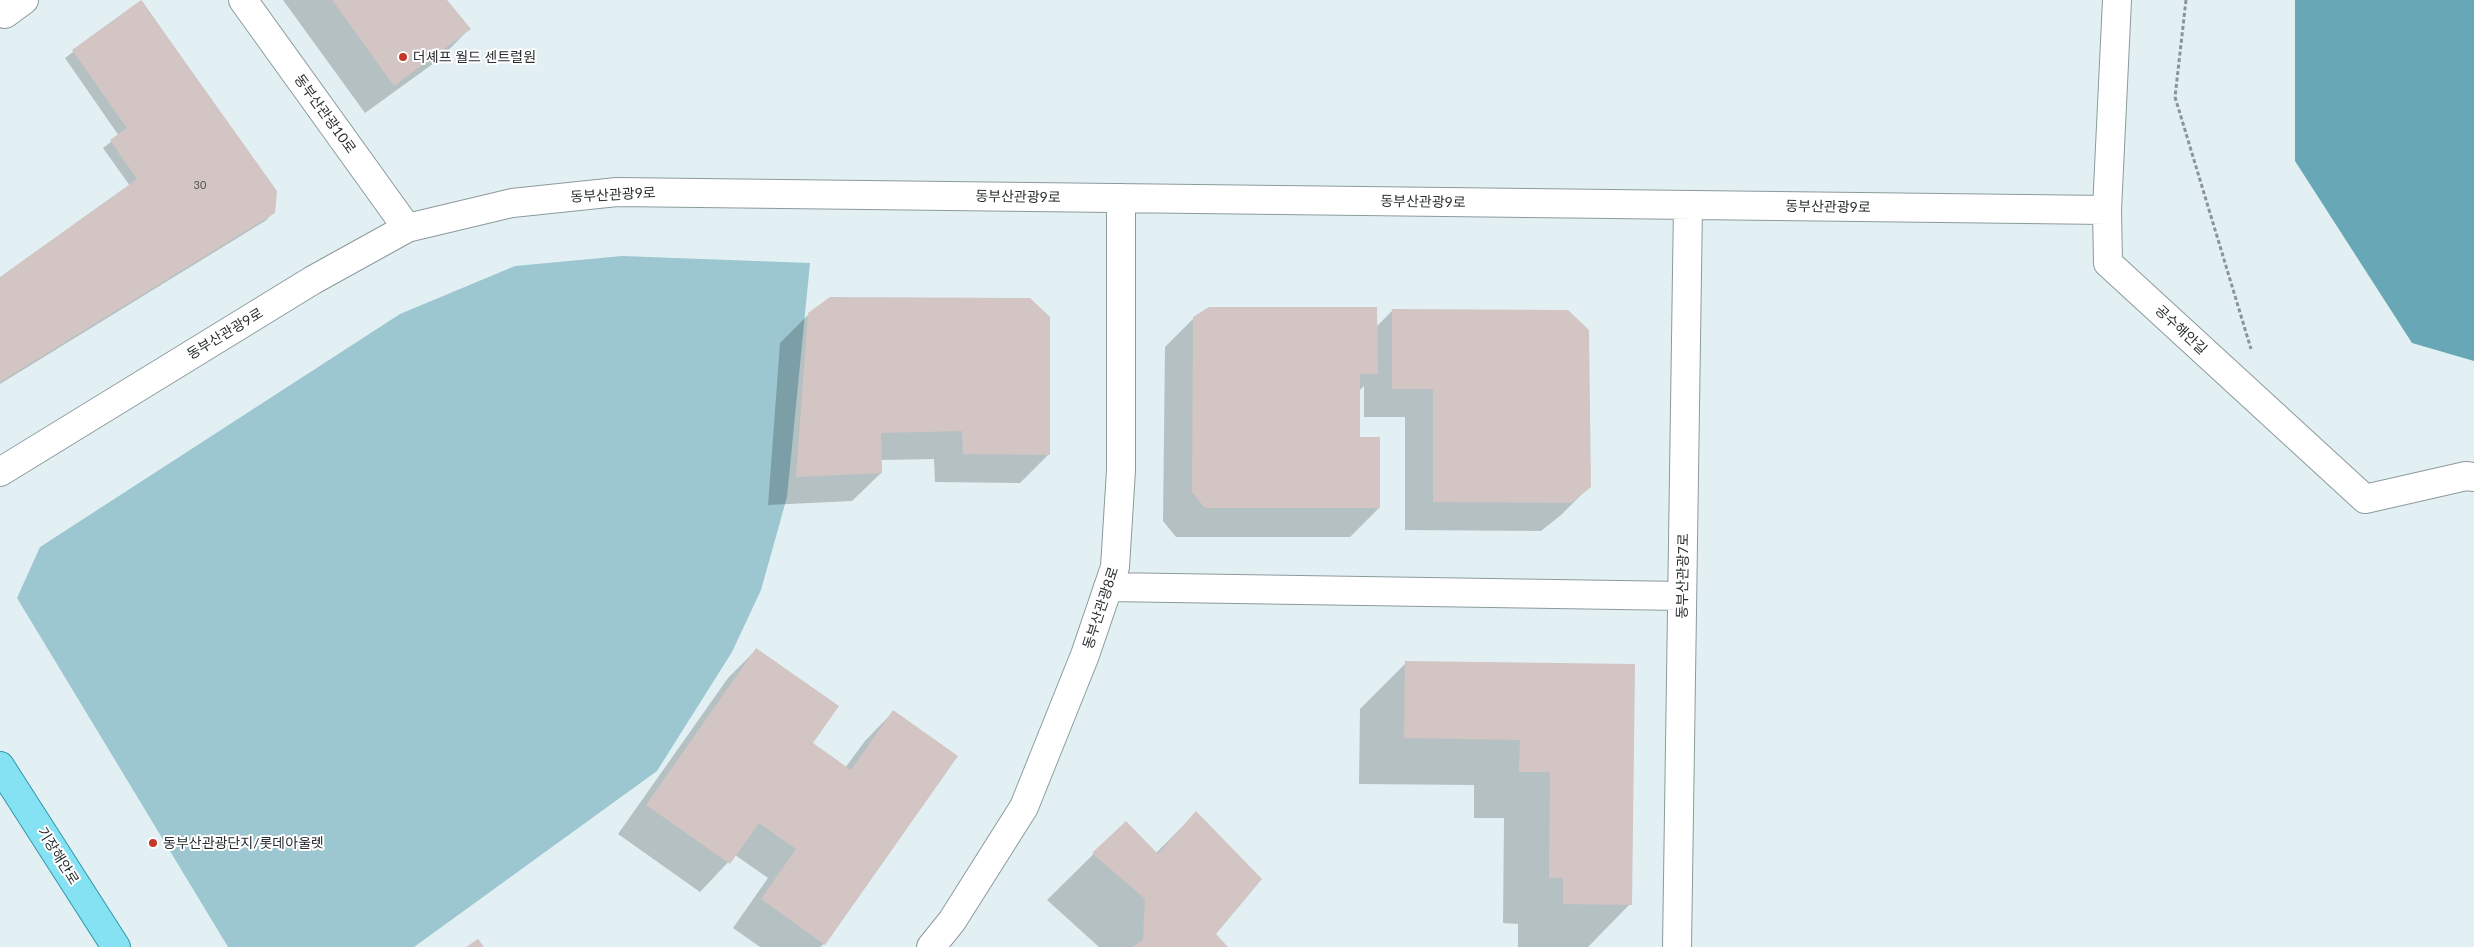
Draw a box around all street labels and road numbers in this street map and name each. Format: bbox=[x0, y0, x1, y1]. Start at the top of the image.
street label: 동부산관광10로 bbox=[291, 71, 359, 157]
street label: 동부산관광9로 bbox=[570, 184, 656, 206]
street label: 동부산관광9로 bbox=[975, 188, 1061, 206]
street label: 동부산관광9로 bbox=[1380, 193, 1466, 211]
street label: 동부산관광9로 bbox=[1785, 198, 1871, 216]
street label: 공수해안길 bbox=[2152, 302, 2210, 358]
street label: 동부산관광9로 bbox=[184, 305, 266, 363]
street label: 동부산관광7로 bbox=[1674, 533, 1692, 619]
street label: 동부산관광8로 bbox=[1080, 565, 1122, 651]
street label: 기장해안로 bbox=[34, 824, 82, 888]

